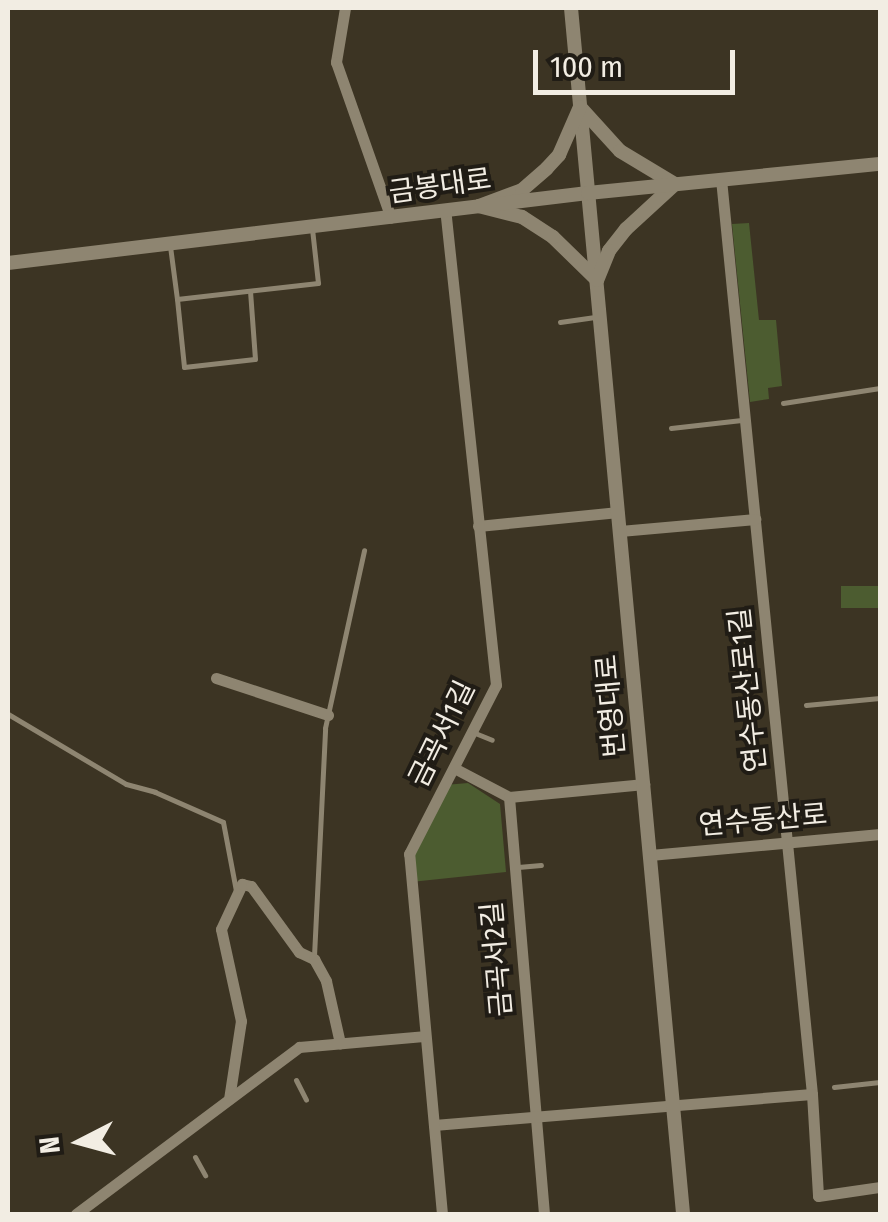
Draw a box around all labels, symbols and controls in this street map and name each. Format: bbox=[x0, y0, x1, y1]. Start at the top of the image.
scale bar bbox=[538, 30, 740, 92]
text: 100 m bbox=[550, 49, 623, 85]
street label: 금봉대로 bbox=[387, 162, 493, 210]
street label: 연수동산로1길 bbox=[723, 606, 773, 774]
street label: 번영대로 bbox=[590, 653, 632, 759]
street label: 금곡서1길 bbox=[402, 675, 482, 793]
street label: 연수동산로 bbox=[697, 798, 829, 842]
street label: 금곡서2길 bbox=[475, 900, 519, 1018]
north arrow bbox=[30, 1092, 130, 1192]
text: N bbox=[32, 1135, 67, 1155]

